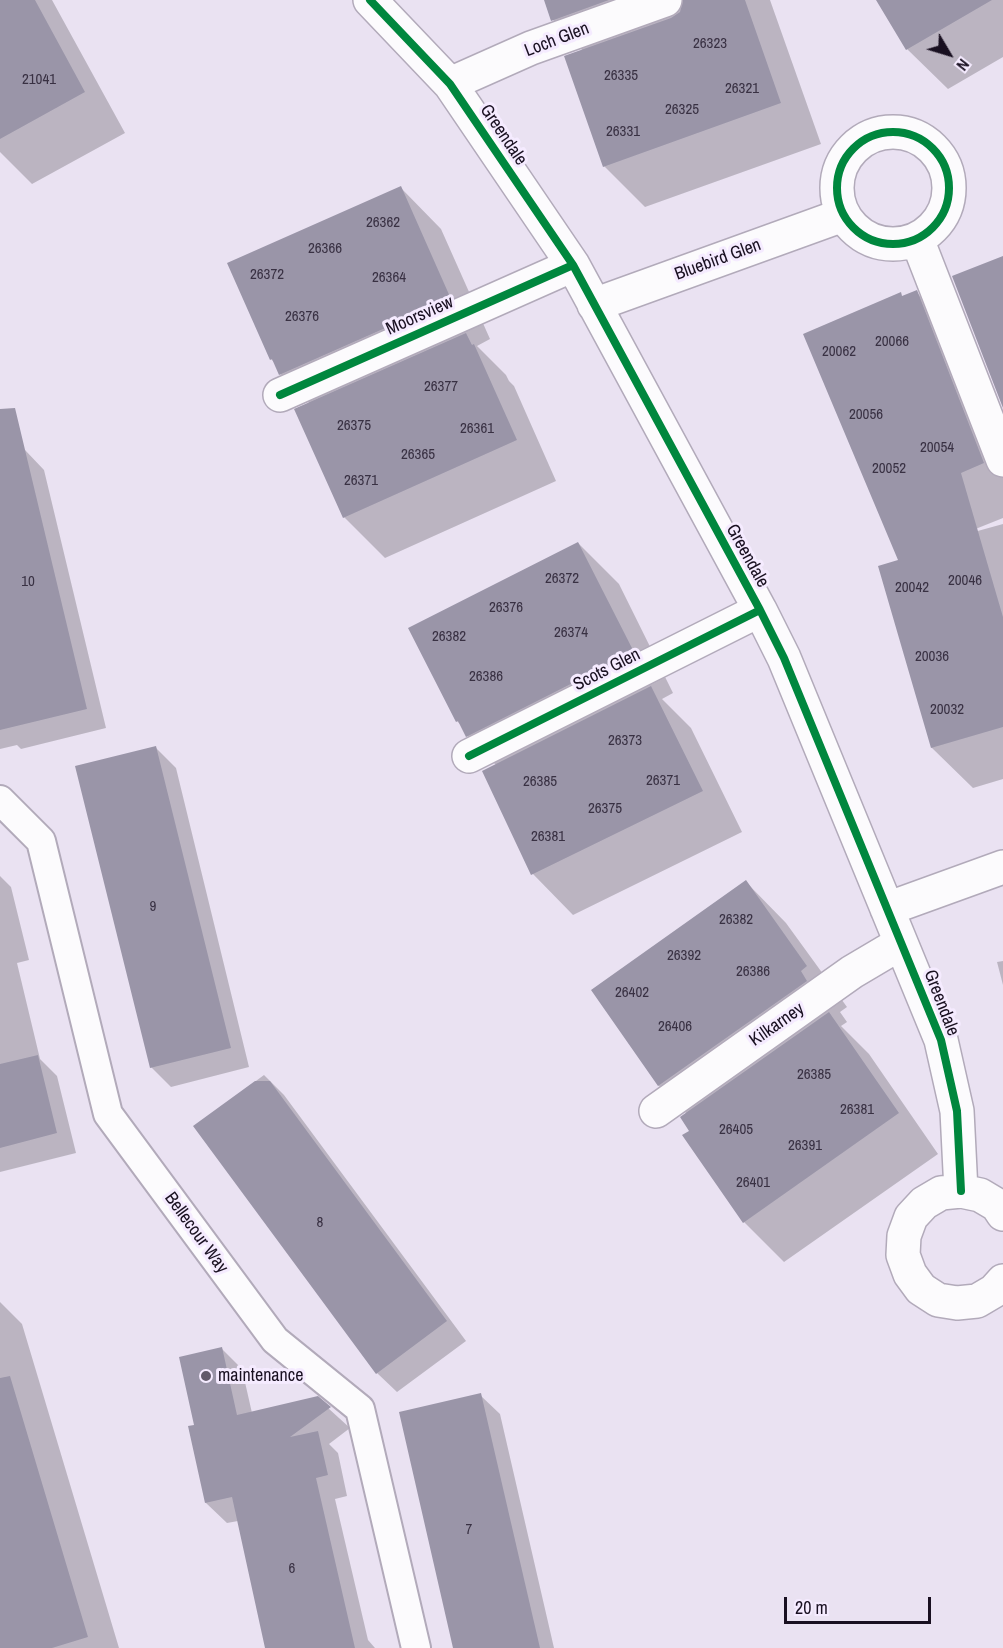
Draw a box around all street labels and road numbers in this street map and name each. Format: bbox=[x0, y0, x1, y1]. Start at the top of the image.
street label: Loch Glen bbox=[522, 18, 592, 62]
street label: Greendale bbox=[475, 100, 531, 170]
street label: Bluebird Glen bbox=[672, 234, 764, 286]
street label: Moorsview bbox=[383, 292, 457, 340]
street label: Greendale bbox=[721, 521, 773, 591]
street label: Scots Glen bbox=[570, 644, 644, 696]
street label: Greendale bbox=[919, 967, 963, 1039]
street label: Kilkarney bbox=[746, 999, 808, 1051]
street label: Bellecour Way bbox=[159, 1188, 233, 1278]

